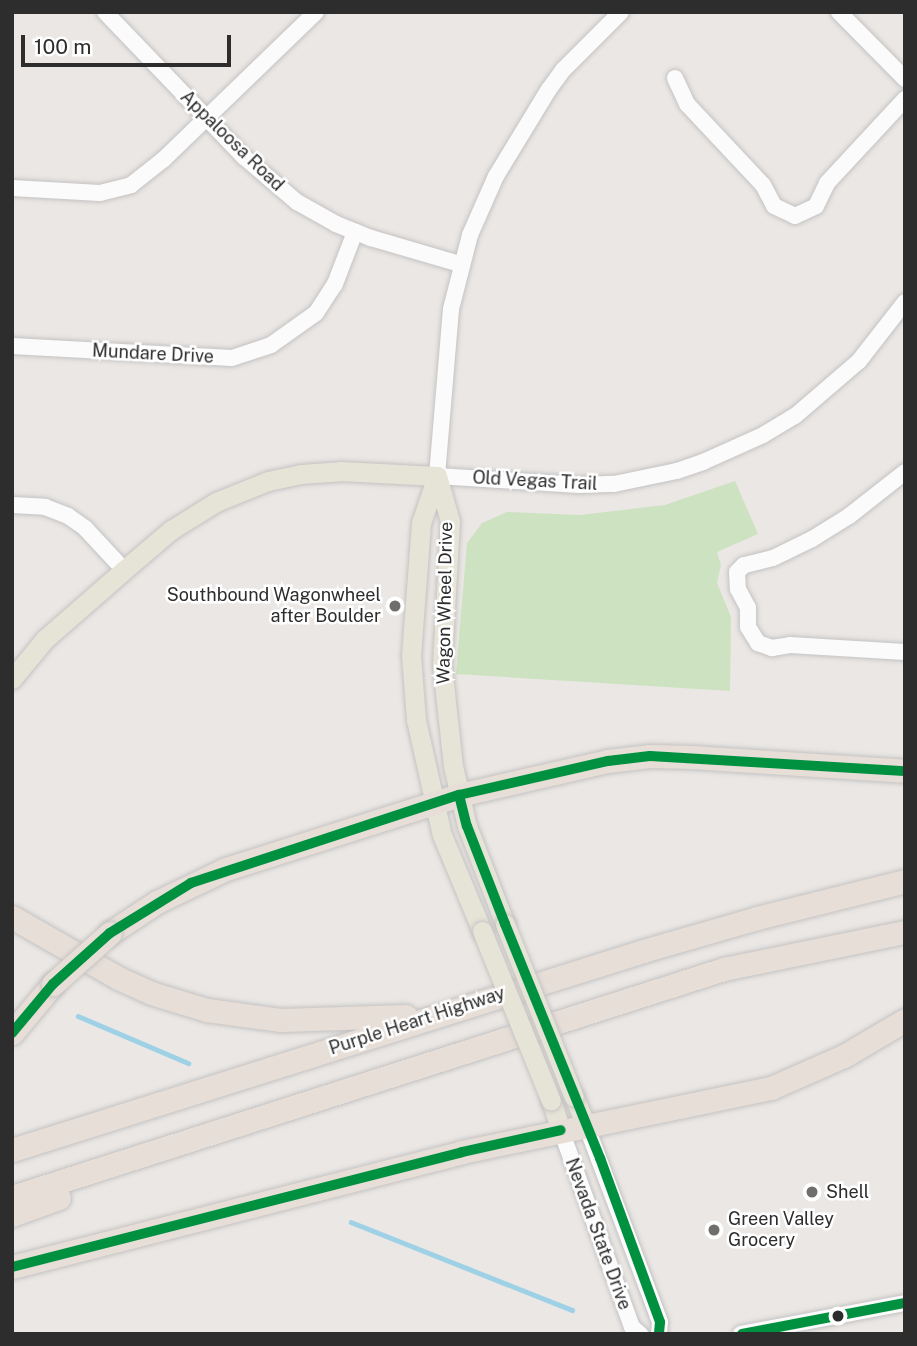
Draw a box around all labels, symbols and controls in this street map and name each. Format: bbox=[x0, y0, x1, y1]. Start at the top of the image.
scale bar bbox=[24, 21, 234, 65]
text: 100 m bbox=[34, 34, 91, 59]
street label: Appaloosa Road bbox=[176, 86, 288, 196]
street label: Mundare Drive bbox=[91, 340, 215, 368]
street label: Old Vegas Trail bbox=[472, 467, 598, 495]
street label: Wagon Wheel Drive bbox=[433, 521, 457, 685]
place label: Southbound Wagonwheel after Boulder bbox=[166, 585, 381, 628]
marker: Southbound Wagonwheel after Boulder bbox=[387, 598, 403, 614]
street label: Purple Heart Highway bbox=[326, 982, 508, 1060]
street label: Nevada State Drive bbox=[560, 1155, 636, 1313]
place label: Shell bbox=[826, 1181, 869, 1203]
marker: Shell bbox=[804, 1184, 820, 1200]
place label: Green Valley Grocery bbox=[728, 1209, 834, 1252]
marker: Green Valley Grocery bbox=[706, 1222, 722, 1238]
unlabelled marker bbox=[831, 1309, 845, 1323]

